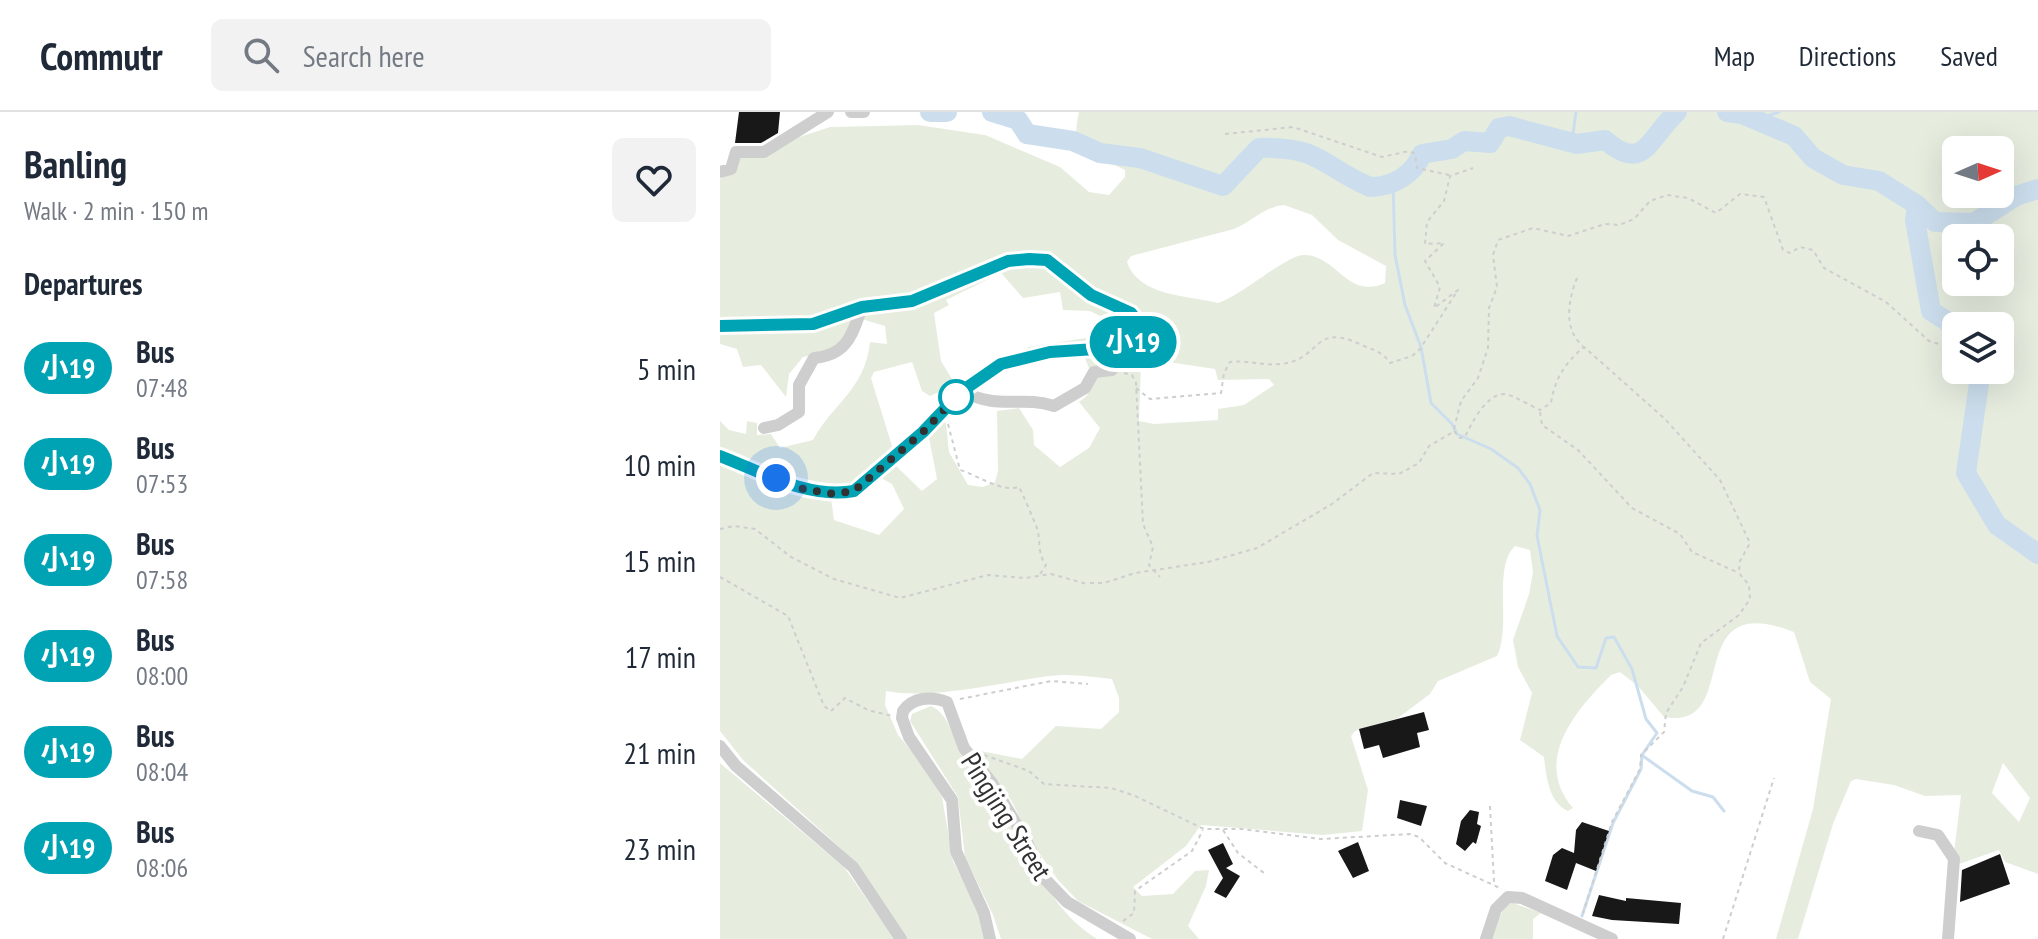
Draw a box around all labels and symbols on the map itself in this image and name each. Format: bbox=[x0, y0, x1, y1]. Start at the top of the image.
north arrow bbox=[1942, 136, 2014, 208]
line badge: 小19 bbox=[1087, 316, 1179, 368]
unlabelled marker bbox=[939, 380, 973, 414]
your location bbox=[756, 458, 796, 498]
street label: Pingjing Street bbox=[953, 745, 1061, 887]

